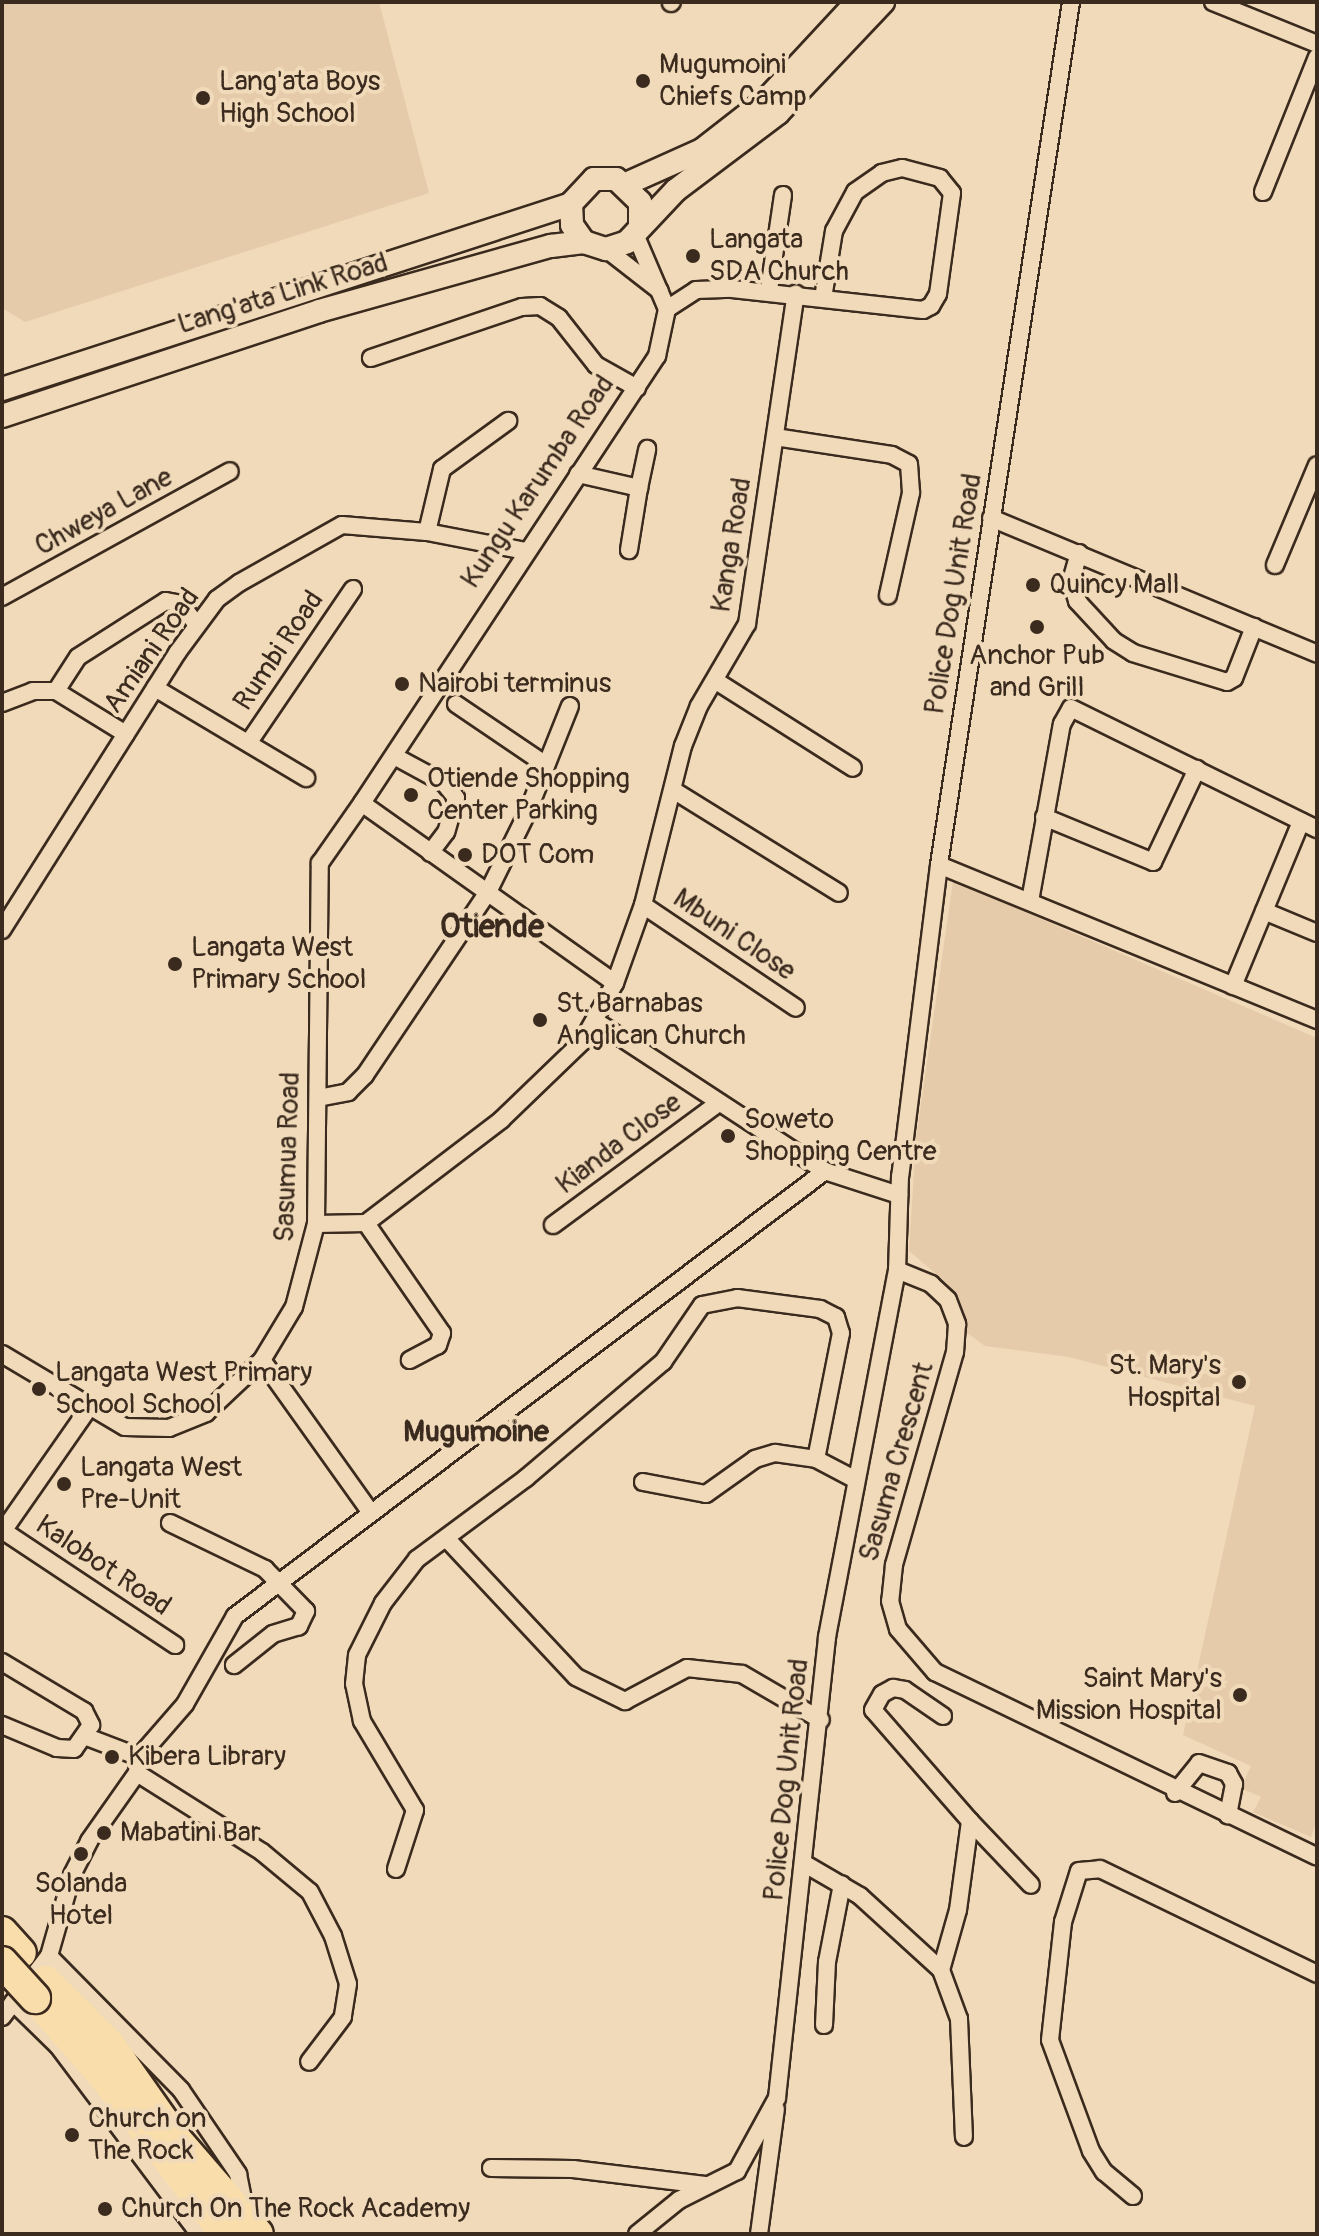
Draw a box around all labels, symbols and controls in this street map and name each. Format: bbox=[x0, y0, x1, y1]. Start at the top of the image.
place label: Mugumoini Chiefs Camp bbox=[659, 48, 807, 114]
place label: Lang'ata Boys High School bbox=[219, 65, 380, 131]
marker: Mugumoini Chiefs Camp bbox=[634, 72, 652, 90]
marker: Lang'ata Boys High School bbox=[194, 89, 212, 107]
place label: Langata SDA Church bbox=[709, 223, 849, 289]
street label: Lang'ata Link Road bbox=[174, 246, 392, 342]
marker: Langata SDA Church bbox=[684, 247, 702, 265]
street label: Kungu Karumba Road bbox=[454, 369, 622, 595]
street label: Chweya Lane bbox=[29, 461, 179, 563]
street label: Police Dog Unit Road bbox=[918, 471, 990, 717]
street label: Kanga Road bbox=[705, 475, 759, 615]
place label: Quincy Mall bbox=[1049, 568, 1180, 602]
marker: Quincy Mall bbox=[1024, 576, 1042, 594]
street label: Amiani Road bbox=[97, 582, 207, 720]
street label: Rumbi Road bbox=[227, 585, 331, 717]
marker: Anchor Pub and Grill bbox=[1028, 618, 1046, 636]
place label: Anchor Pub and Grill bbox=[969, 639, 1105, 705]
place label: Nairobi terminus bbox=[418, 667, 611, 701]
marker: Nairobi terminus bbox=[393, 675, 411, 693]
place label: Otiende Shopping Center Parking bbox=[427, 762, 630, 828]
marker: Otiende Shopping Center Parking bbox=[402, 786, 420, 804]
place label: DOT Com bbox=[481, 838, 594, 872]
marker: DOT Com bbox=[456, 846, 474, 864]
street label: Mbuni Close bbox=[666, 882, 802, 988]
district label: Otiende bbox=[440, 908, 544, 946]
place label: Langata West Primary School bbox=[191, 931, 367, 997]
marker: Langata West Primary School bbox=[166, 955, 184, 973]
place label: St. Barnabas Anglican Church bbox=[556, 987, 746, 1053]
marker: St. Barnabas Anglican Church bbox=[531, 1011, 549, 1029]
street label: Sasumua Road bbox=[268, 1071, 308, 1243]
street label: Kianda Close bbox=[550, 1086, 688, 1202]
place label: Soweto Shopping Centre bbox=[744, 1103, 937, 1169]
marker: Soweto Shopping Centre bbox=[719, 1127, 737, 1145]
place label: St. Mary's Hospital bbox=[1109, 1349, 1221, 1415]
place label: Langata West Primary School School bbox=[55, 1356, 312, 1422]
street label: Sasuma Crescent bbox=[852, 1358, 942, 1566]
marker: St. Mary's Hospital bbox=[1228, 1371, 1250, 1393]
marker: Langata West Primary School School bbox=[30, 1380, 48, 1398]
district label: Mugumoine bbox=[403, 1414, 549, 1450]
place label: Langata West Pre-Unit bbox=[80, 1451, 242, 1517]
marker: Langata West Pre-Unit bbox=[55, 1475, 73, 1493]
street label: Kalobot Road bbox=[29, 1509, 177, 1623]
street label: Police Dog Unit Road bbox=[758, 1657, 816, 1903]
place label: Saint Mary's Mission Hospital bbox=[1036, 1662, 1222, 1728]
marker: Saint Mary's Mission Hospital bbox=[1229, 1684, 1251, 1706]
place label: Kibera Library bbox=[128, 1740, 286, 1774]
marker: Kibera Library bbox=[103, 1748, 121, 1766]
place label: Mabatini Bar bbox=[120, 1816, 261, 1850]
marker: Mabatini Bar bbox=[95, 1824, 113, 1842]
marker: Solanda Hotel bbox=[72, 1845, 90, 1863]
place label: Solanda Hotel bbox=[35, 1867, 127, 1933]
place label: Church on The Rock bbox=[88, 2102, 207, 2168]
marker: Church on The Rock bbox=[63, 2126, 81, 2144]
place label: Church On The Rock Academy bbox=[121, 2192, 470, 2226]
marker: Church On The Rock Academy bbox=[96, 2200, 114, 2218]

